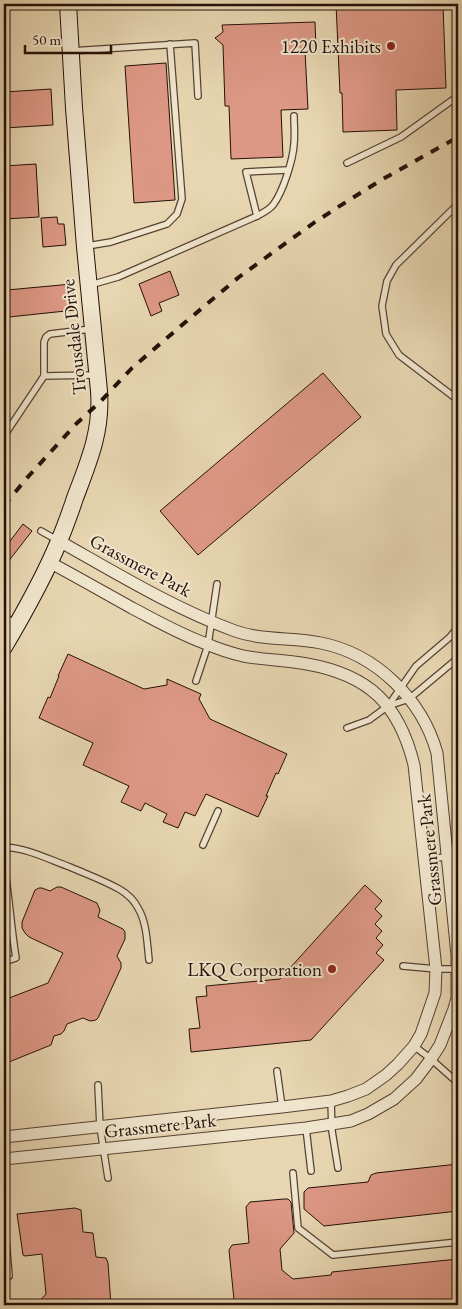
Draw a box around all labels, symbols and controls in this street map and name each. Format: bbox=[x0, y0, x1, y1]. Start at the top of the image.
scale bar bbox=[25, 22, 111, 54]
text: 50 m bbox=[32, 30, 61, 49]
place label: 1220 Exhibits bbox=[281, 34, 381, 59]
marker: 1220 Exhibits bbox=[385, 40, 397, 52]
street label: Trousdale Drive bbox=[55, 278, 92, 396]
street label: Grassmere Park bbox=[85, 528, 197, 603]
street label: Grassmere Park bbox=[411, 792, 448, 907]
place label: LKQ Corporation bbox=[187, 957, 322, 982]
marker: LKQ Corporation bbox=[326, 963, 338, 975]
street label: Grassmere Park bbox=[103, 1107, 218, 1144]

